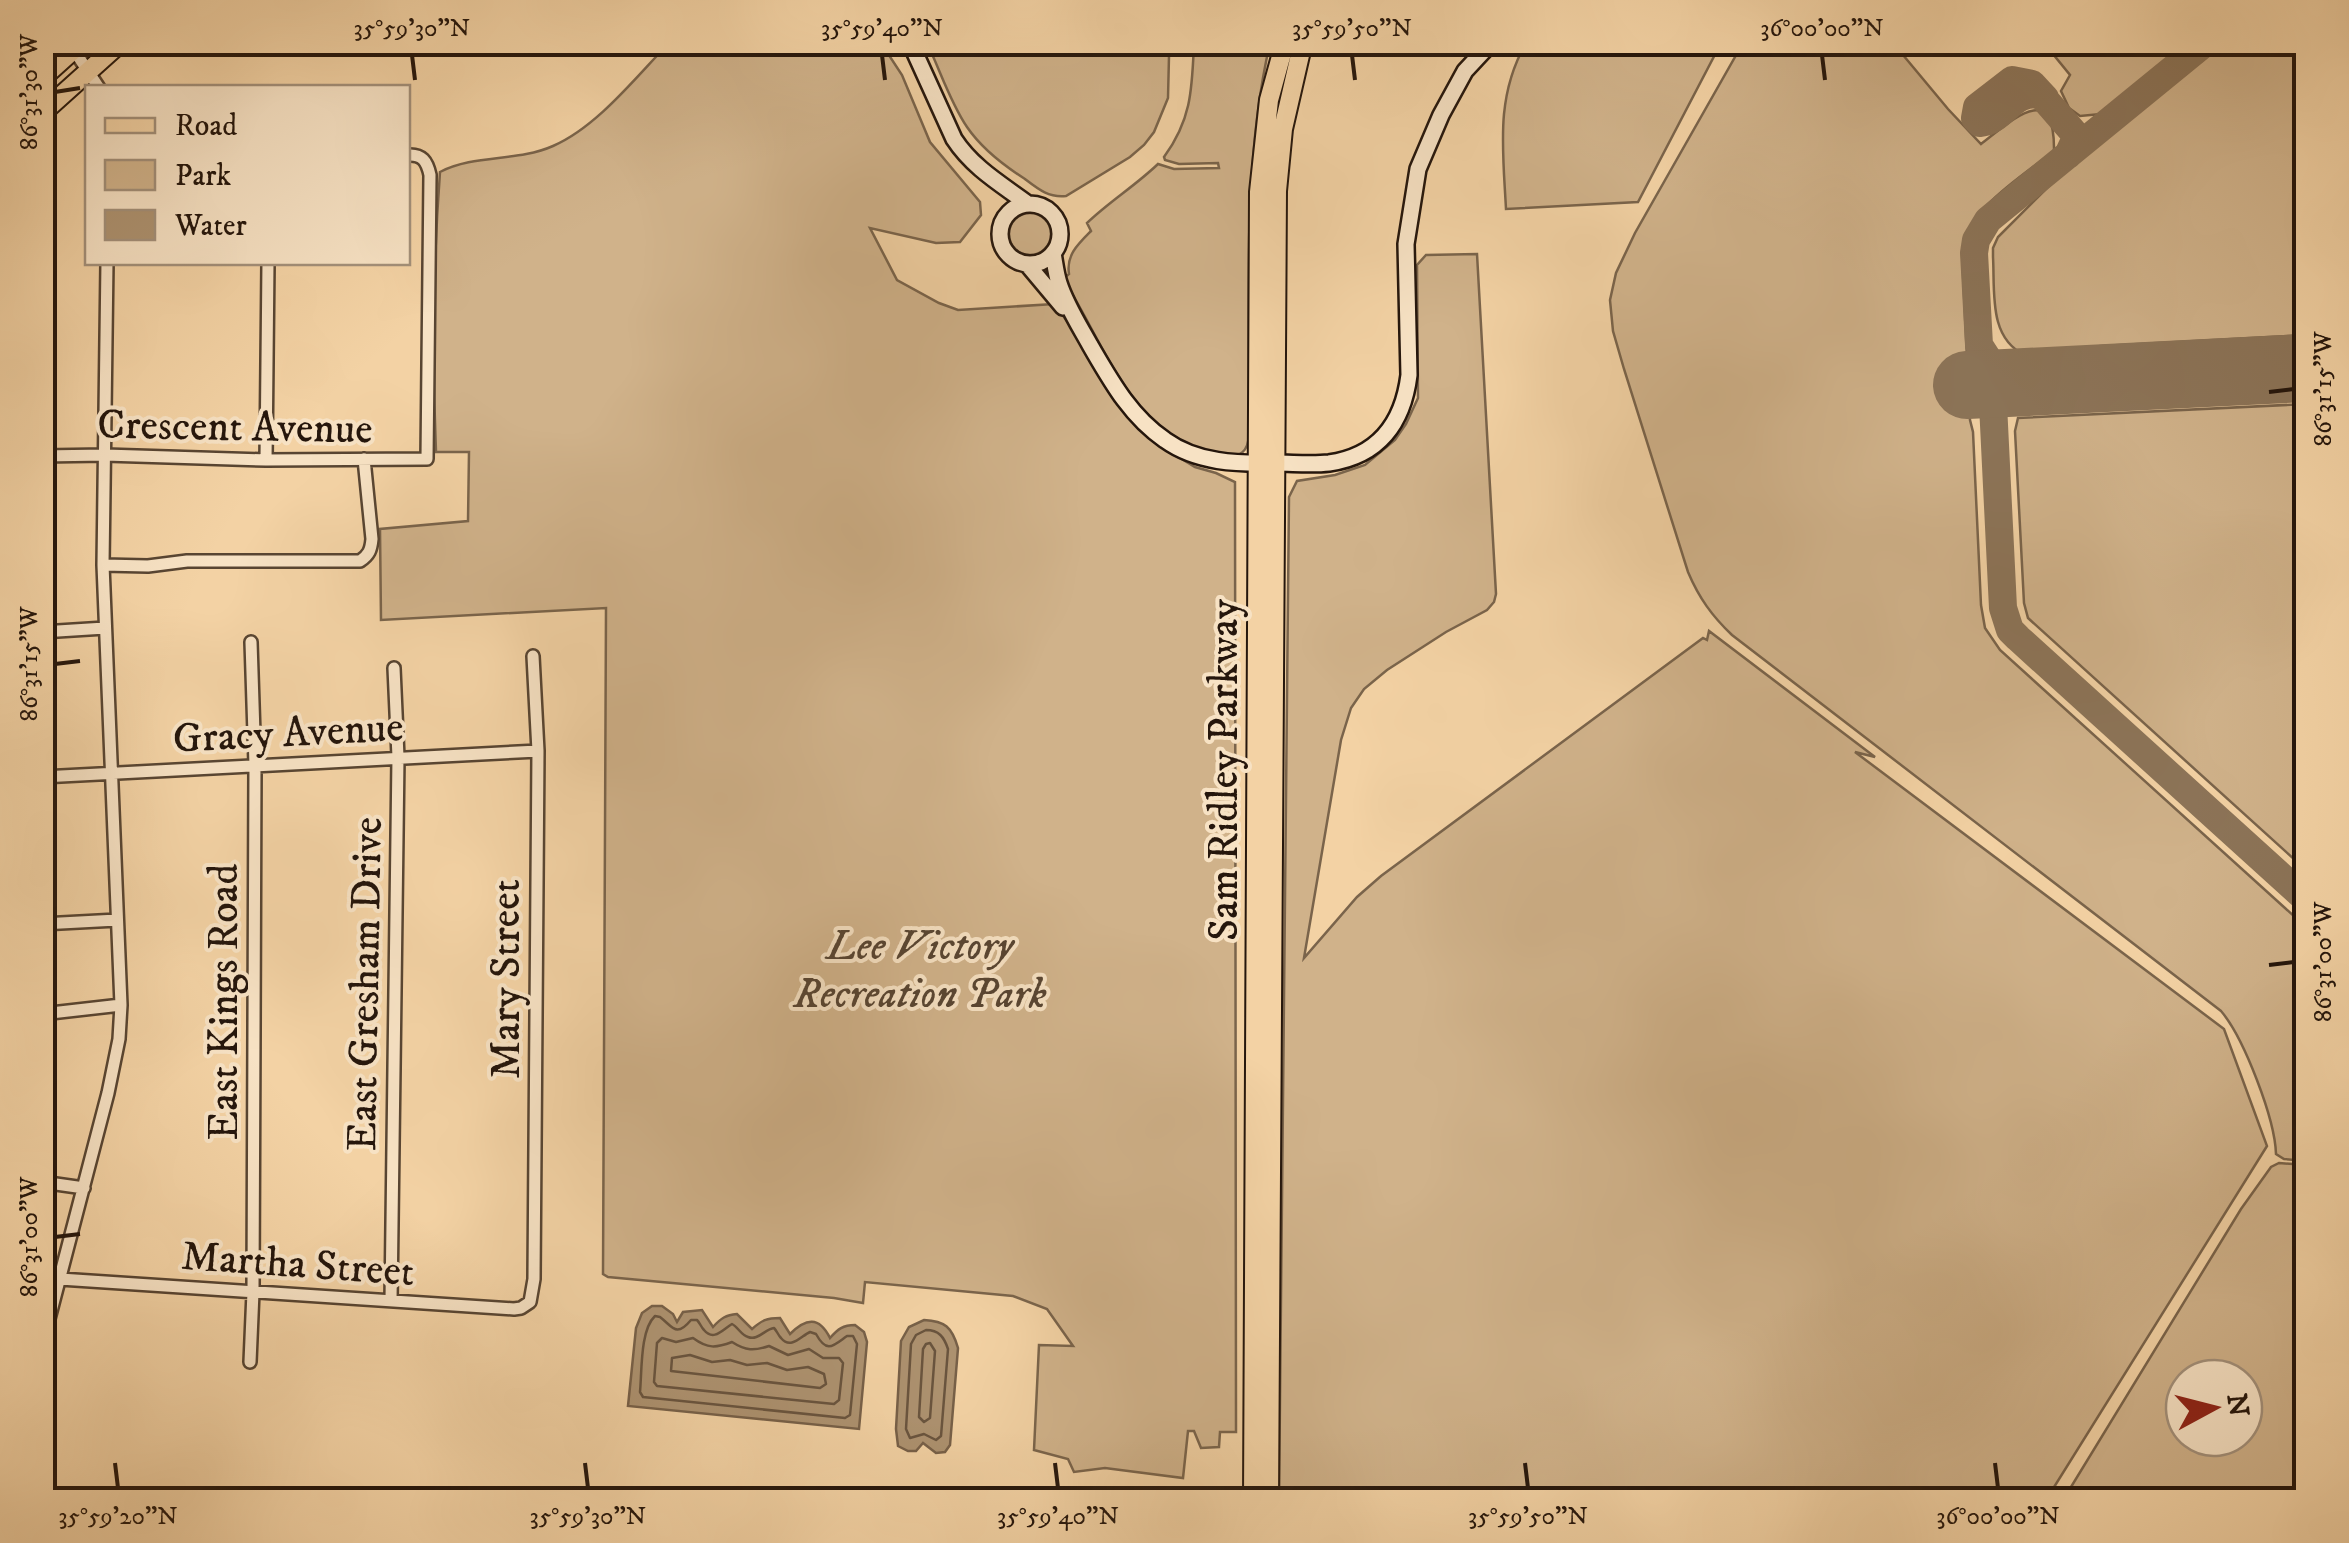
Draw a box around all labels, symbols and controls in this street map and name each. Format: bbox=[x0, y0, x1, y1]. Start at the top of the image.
text: 35°59'30"N bbox=[354, 13, 470, 44]
text: 35°59'40"N bbox=[821, 13, 943, 44]
text: 35°59'50"N bbox=[1292, 13, 1412, 44]
text: 36°00'00"N bbox=[1760, 13, 1884, 44]
text: 86°31'30"W bbox=[14, 33, 45, 150]
legend bbox=[85, 85, 410, 265]
text: Road bbox=[175, 108, 237, 145]
text: Park bbox=[175, 158, 231, 195]
text: Water bbox=[174, 208, 247, 245]
text: 86°31'15"W bbox=[2308, 330, 2339, 447]
street label: Crescent Avenue bbox=[97, 400, 373, 456]
street label: Sam Ridley Parkway bbox=[1199, 598, 1251, 941]
text: 86°31'15"W bbox=[14, 605, 45, 722]
street label: Gracy Avenue bbox=[171, 702, 405, 766]
street label: East Gresham Drive bbox=[337, 816, 395, 1152]
street label: East Kings Road bbox=[199, 864, 251, 1140]
street label: Mary Street bbox=[481, 879, 533, 1079]
text: 86°31'00"W bbox=[2308, 901, 2339, 1022]
park label: Lee Victory Recreation Park bbox=[793, 921, 1047, 1021]
text: 86°31'00"W bbox=[14, 1176, 45, 1297]
street label: Martha Street bbox=[179, 1231, 416, 1299]
north arrow bbox=[2164, 1358, 2264, 1458]
text: N bbox=[2219, 1392, 2256, 1419]
text: 35°59'20"N bbox=[58, 1501, 178, 1532]
text: 35°59'30"N bbox=[530, 1501, 646, 1532]
text: 35°59'40"N bbox=[997, 1501, 1119, 1532]
text: 35°59'50"N bbox=[1468, 1501, 1588, 1532]
text: 36°00'00"N bbox=[1936, 1501, 2060, 1532]

